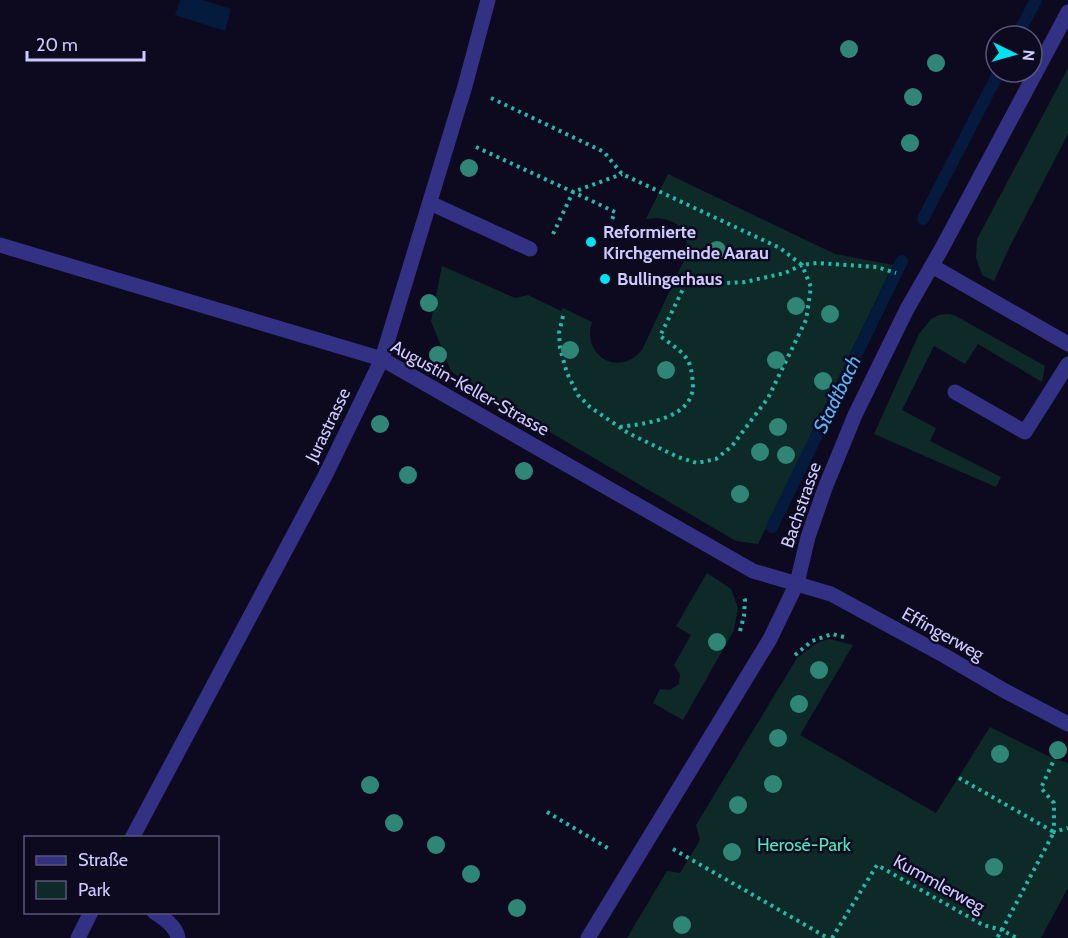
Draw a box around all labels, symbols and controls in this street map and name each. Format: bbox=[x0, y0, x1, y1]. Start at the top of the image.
scale bar bbox=[27, 24, 144, 62]
north arrow bbox=[984, 24, 1044, 84]
text: 20 m bbox=[36, 34, 78, 56]
text: N bbox=[1018, 49, 1038, 62]
place label: Reformierte Kirchgemeinde Aarau bbox=[603, 221, 769, 264]
marker: Reformierte Kirchgemeinde Aarau bbox=[584, 235, 598, 249]
place label: Bullingerhaus bbox=[617, 268, 723, 290]
marker: Bullingerhaus bbox=[598, 272, 612, 286]
street label: Augustin-Keller-Strasse bbox=[387, 335, 553, 441]
water label: Stadtbach bbox=[808, 351, 866, 437]
street label: Jurastrasse bbox=[300, 384, 355, 467]
street label: Bachstrasse bbox=[776, 459, 826, 551]
street label: Effingerweg bbox=[898, 602, 989, 666]
park label: Herosé-Park bbox=[757, 834, 852, 856]
legend bbox=[24, 836, 219, 914]
text: Straße bbox=[78, 849, 128, 871]
street label: Kummlerweg bbox=[890, 850, 989, 919]
text: Park bbox=[78, 879, 111, 901]

